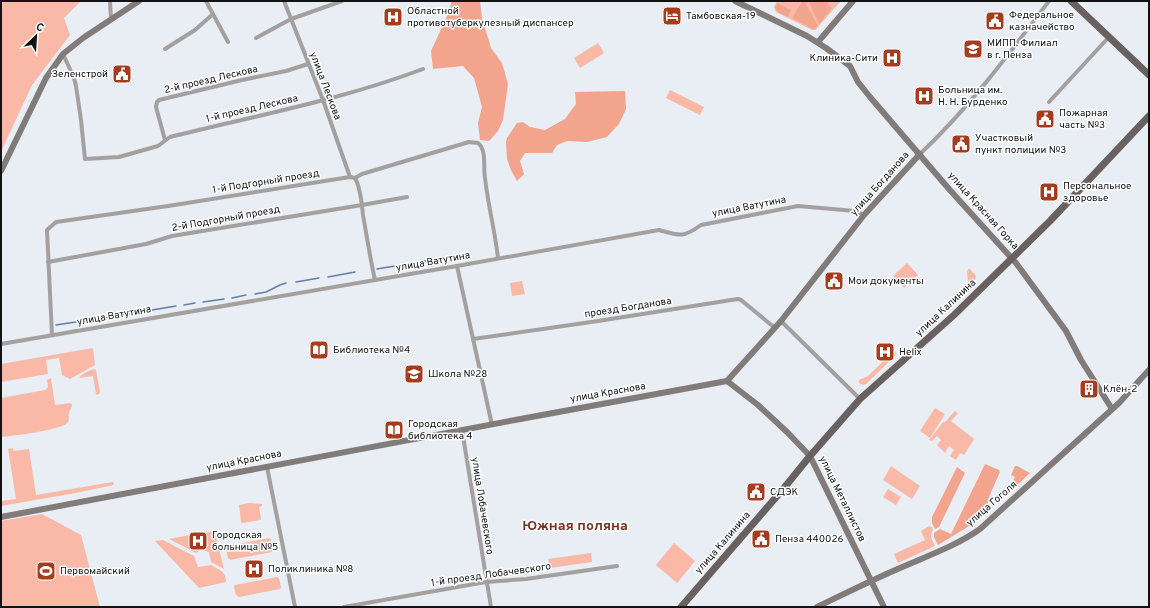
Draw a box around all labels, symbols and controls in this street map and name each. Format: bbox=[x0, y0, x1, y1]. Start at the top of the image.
place label: Областной противотуберкулезный диспансер bbox=[407, 5, 574, 30]
hotel icon: Тамбовская-19 bbox=[661, 5, 683, 27]
hospital icon: Областной противотуберкулезный диспансер bbox=[382, 6, 404, 28]
place label: Федеральное казначейство bbox=[1009, 9, 1075, 34]
place label: Тамбовская-19 bbox=[686, 10, 756, 23]
public building icon: Федеральное казначейство bbox=[984, 10, 1006, 32]
north arrow bbox=[16, 16, 56, 56]
text: С bbox=[34, 20, 46, 36]
place label: МИПП. Филиал в г. Пенза bbox=[987, 37, 1058, 62]
school or university icon: МИПП. Филиал в г. Пенза bbox=[962, 38, 984, 60]
hospital icon: Клиника-Сити bbox=[881, 47, 903, 69]
street label: улица Лескова bbox=[306, 50, 344, 122]
place label: Клиника-Сити bbox=[810, 52, 878, 65]
public building icon: Зеленстрой bbox=[111, 63, 133, 85]
street label: 2-й проезд Лескова bbox=[163, 63, 259, 97]
place label: Зеленстрой bbox=[52, 68, 108, 81]
place label: Больница им. Н. Н. Бурденко bbox=[938, 84, 1008, 109]
hospital icon: Больница им. Н. Н. Бурденко bbox=[913, 85, 935, 107]
street label: 1-й проезд Лескова bbox=[205, 92, 299, 126]
place label: Пожарная часть №3 bbox=[1059, 107, 1108, 132]
public building icon: Пожарная часть №3 bbox=[1034, 108, 1056, 130]
place label: Участковый пункт полиции №3 bbox=[975, 132, 1066, 157]
public building icon: Участковый пункт полиции №3 bbox=[950, 133, 972, 155]
street label: улица Богданова bbox=[848, 149, 912, 219]
street label: 1-й Подгорный проезд bbox=[212, 167, 321, 197]
street label: улица Красная Горка bbox=[945, 169, 1021, 253]
place label: Персональное здоровье bbox=[1063, 180, 1131, 205]
hospital icon: Персональное здоровье bbox=[1038, 181, 1060, 203]
street label: улица Ватутина bbox=[711, 193, 787, 221]
street label: 2-й Подгорный проезд bbox=[171, 203, 282, 235]
street label: улица Ватутина bbox=[395, 249, 471, 275]
public building icon: Мои документы bbox=[823, 270, 845, 292]
place label: Мои документы bbox=[848, 275, 924, 288]
street label: улица Калинина bbox=[913, 277, 979, 339]
street label: проезд Богданова bbox=[584, 295, 672, 321]
street label: улица Ватутина bbox=[76, 303, 152, 329]
library icon: Библиотека №4 bbox=[308, 339, 330, 361]
hospital icon: Helix bbox=[874, 341, 896, 363]
place label: Библиотека №4 bbox=[333, 344, 410, 357]
place label: Helix bbox=[899, 346, 922, 359]
school or university icon: Школа №28 bbox=[403, 363, 425, 385]
place label: Школа №28 bbox=[428, 368, 487, 381]
building icon: Клён-2 bbox=[1078, 378, 1100, 400]
street label: улица Краснова bbox=[569, 380, 647, 406]
place label: Клён-2 bbox=[1103, 383, 1137, 396]
place label: Городская библиотека 4 bbox=[408, 418, 473, 443]
library icon: Городская библиотека 4 bbox=[383, 419, 405, 441]
street label: улица Краснова bbox=[205, 447, 283, 475]
street label: улица Металлистов bbox=[816, 454, 868, 544]
street label: улица Лобачевского bbox=[468, 456, 496, 556]
street label: улица Гоголя bbox=[964, 478, 1020, 530]
public building icon: СДЭК bbox=[745, 481, 767, 503]
place label: СДЭК bbox=[770, 486, 798, 499]
street label: улица Калинина bbox=[692, 509, 754, 577]
district label: Южная поляна bbox=[522, 518, 628, 535]
public building icon: Пенза 440026 bbox=[750, 528, 772, 550]
place label: Городская больница №5 bbox=[212, 529, 278, 554]
hospital icon: Городская больница №5 bbox=[187, 530, 209, 552]
place label: Пенза 440026 bbox=[775, 533, 844, 546]
hospital icon: Поликлиника №8 bbox=[243, 558, 265, 580]
sports icon: Первомайский bbox=[35, 560, 57, 582]
street label: 1-й проезд Лобачевского bbox=[430, 560, 552, 590]
place label: Поликлиника №8 bbox=[268, 563, 353, 576]
place label: Первомайский bbox=[60, 565, 130, 578]

